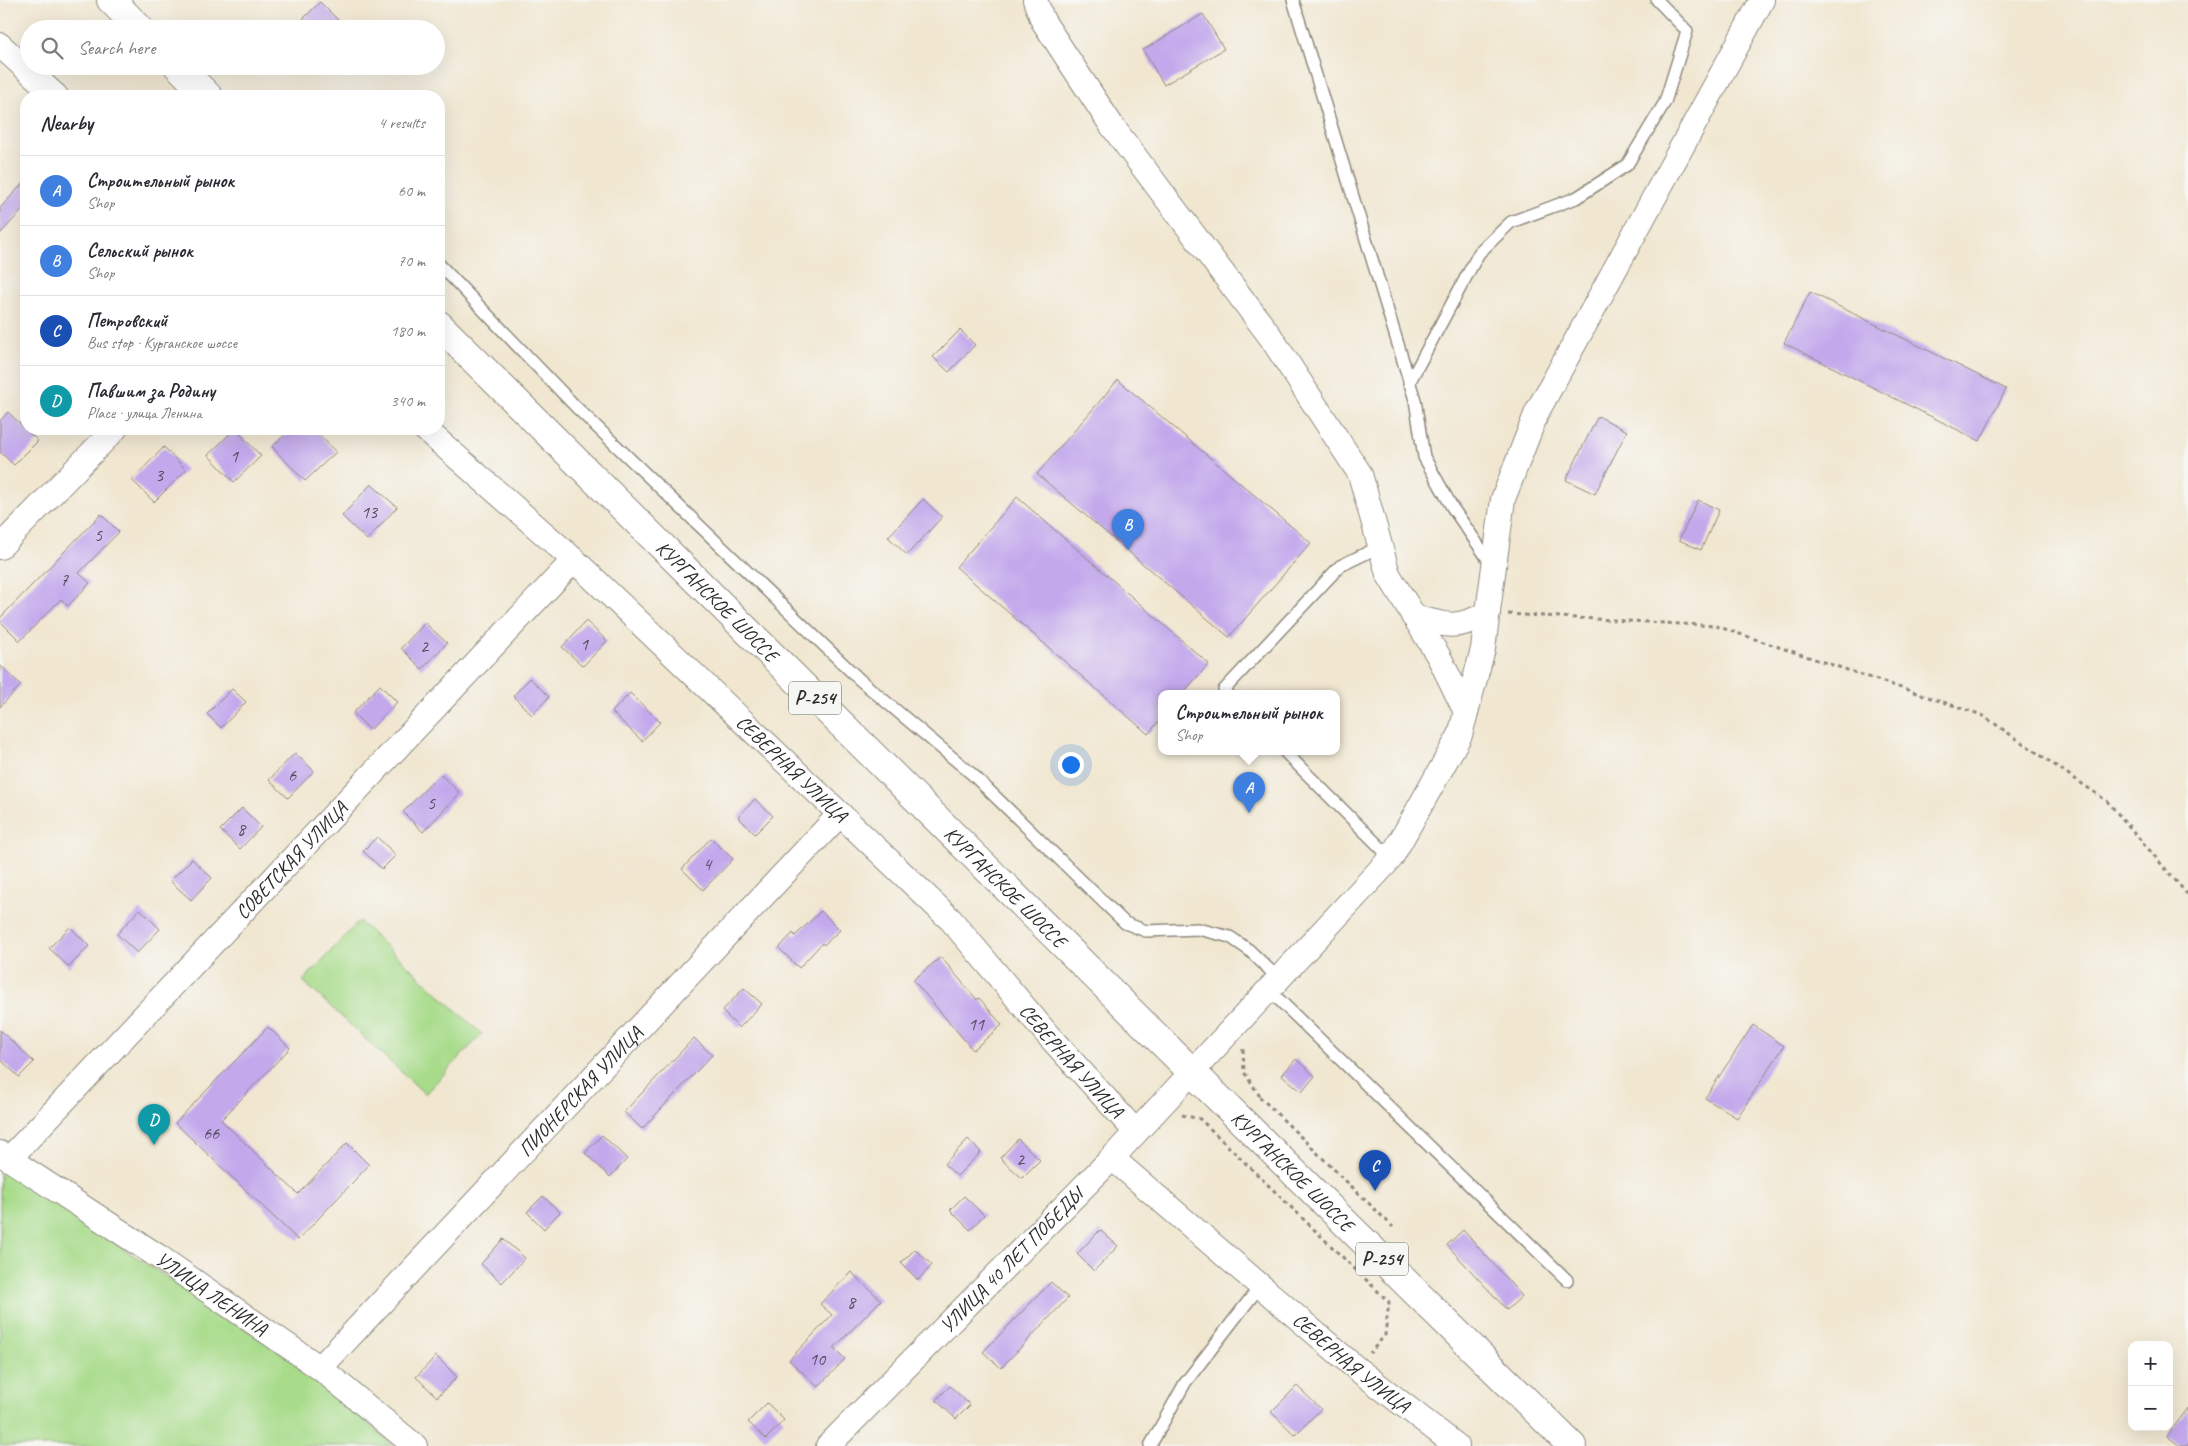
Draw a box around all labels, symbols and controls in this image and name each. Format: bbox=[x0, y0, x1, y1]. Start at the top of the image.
search box bbox=[20, 20, 445, 75]
icon: search bbox=[38, 34, 66, 62]
text: Search here bbox=[78, 36, 155, 60]
text: Nearby bbox=[40, 110, 93, 136]
text: 4 results bbox=[378, 113, 425, 133]
text: Строительный рынок bbox=[87, 169, 234, 193]
text: A bbox=[52, 181, 60, 201]
text: 60 m bbox=[398, 181, 425, 201]
text: Shop bbox=[87, 193, 114, 213]
text: Сельский рынок bbox=[87, 239, 193, 263]
text: B bbox=[52, 251, 60, 271]
text: 70 m bbox=[398, 251, 425, 271]
text: Shop bbox=[87, 263, 114, 283]
text: Петровский bbox=[87, 309, 167, 333]
text: C bbox=[52, 321, 60, 341]
text: 180 m bbox=[391, 321, 425, 341]
text: Bus stop · Курганское шоссе bbox=[87, 333, 237, 353]
text: Павшим за Родину bbox=[87, 379, 215, 403]
text: D bbox=[51, 391, 61, 411]
text: 340 m bbox=[391, 391, 425, 411]
text: Place · улица Ленина bbox=[87, 403, 202, 423]
house number: 1 bbox=[230, 445, 239, 467]
house number: 3 bbox=[155, 464, 165, 486]
house number: 13 bbox=[361, 501, 379, 523]
pin: B bbox=[1112, 509, 1144, 550]
house number: 5 bbox=[94, 524, 103, 546]
street label: КУРГАНСКОЕ ШОССЕ bbox=[651, 535, 786, 669]
house number: 7 bbox=[60, 569, 69, 591]
house number: 1 bbox=[580, 633, 589, 655]
house number: 2 bbox=[420, 635, 430, 657]
road number: Р-254 bbox=[789, 681, 841, 714]
popup bbox=[1158, 690, 1340, 755]
text: Строительный рынок bbox=[1175, 701, 1323, 725]
street label: СЕВЕРНАЯ УЛИЦА bbox=[731, 709, 854, 828]
text: Shop bbox=[1175, 725, 1203, 745]
your location bbox=[1058, 752, 1084, 778]
house number: 6 bbox=[288, 764, 297, 786]
pin: A bbox=[1233, 772, 1265, 813]
house number: 5 bbox=[427, 792, 436, 814]
street label: СОВЕТСКАЯ УЛИЦА bbox=[230, 795, 353, 924]
house number: 8 bbox=[237, 818, 247, 840]
street label: КУРГАНСКОЕ ШОССЕ bbox=[939, 821, 1074, 955]
house number: 4 bbox=[703, 853, 713, 875]
street label: СЕВЕРНАЯ УЛИЦА bbox=[1014, 998, 1130, 1123]
house number: 11 bbox=[968, 1013, 985, 1035]
street label: ПИОНЕРСКАЯ УЛИЦА bbox=[513, 1020, 648, 1161]
pin: D bbox=[138, 1104, 170, 1145]
street label: КУРГАНСКОЕ ШОССЕ bbox=[1226, 1105, 1361, 1239]
house number: 66 bbox=[203, 1122, 220, 1144]
house number: 2 bbox=[1016, 1148, 1026, 1170]
pin: C bbox=[1359, 1150, 1391, 1191]
street label: УЛИЦА 40 ЛЕТ ПОБЕДЫ bbox=[934, 1180, 1091, 1338]
road number: Р-254 bbox=[1356, 1242, 1408, 1276]
street label: УЛИЦА ЛЕНИНА bbox=[151, 1246, 273, 1341]
house number: 8 bbox=[847, 1291, 857, 1313]
street label: СЕВЕРНАЯ УЛИЦА bbox=[1288, 1307, 1416, 1418]
map controls bbox=[2128, 1341, 2173, 1431]
button: + bbox=[2128, 1341, 2173, 1386]
house number: 10 bbox=[809, 1348, 827, 1370]
button: − bbox=[2128, 1386, 2173, 1431]

